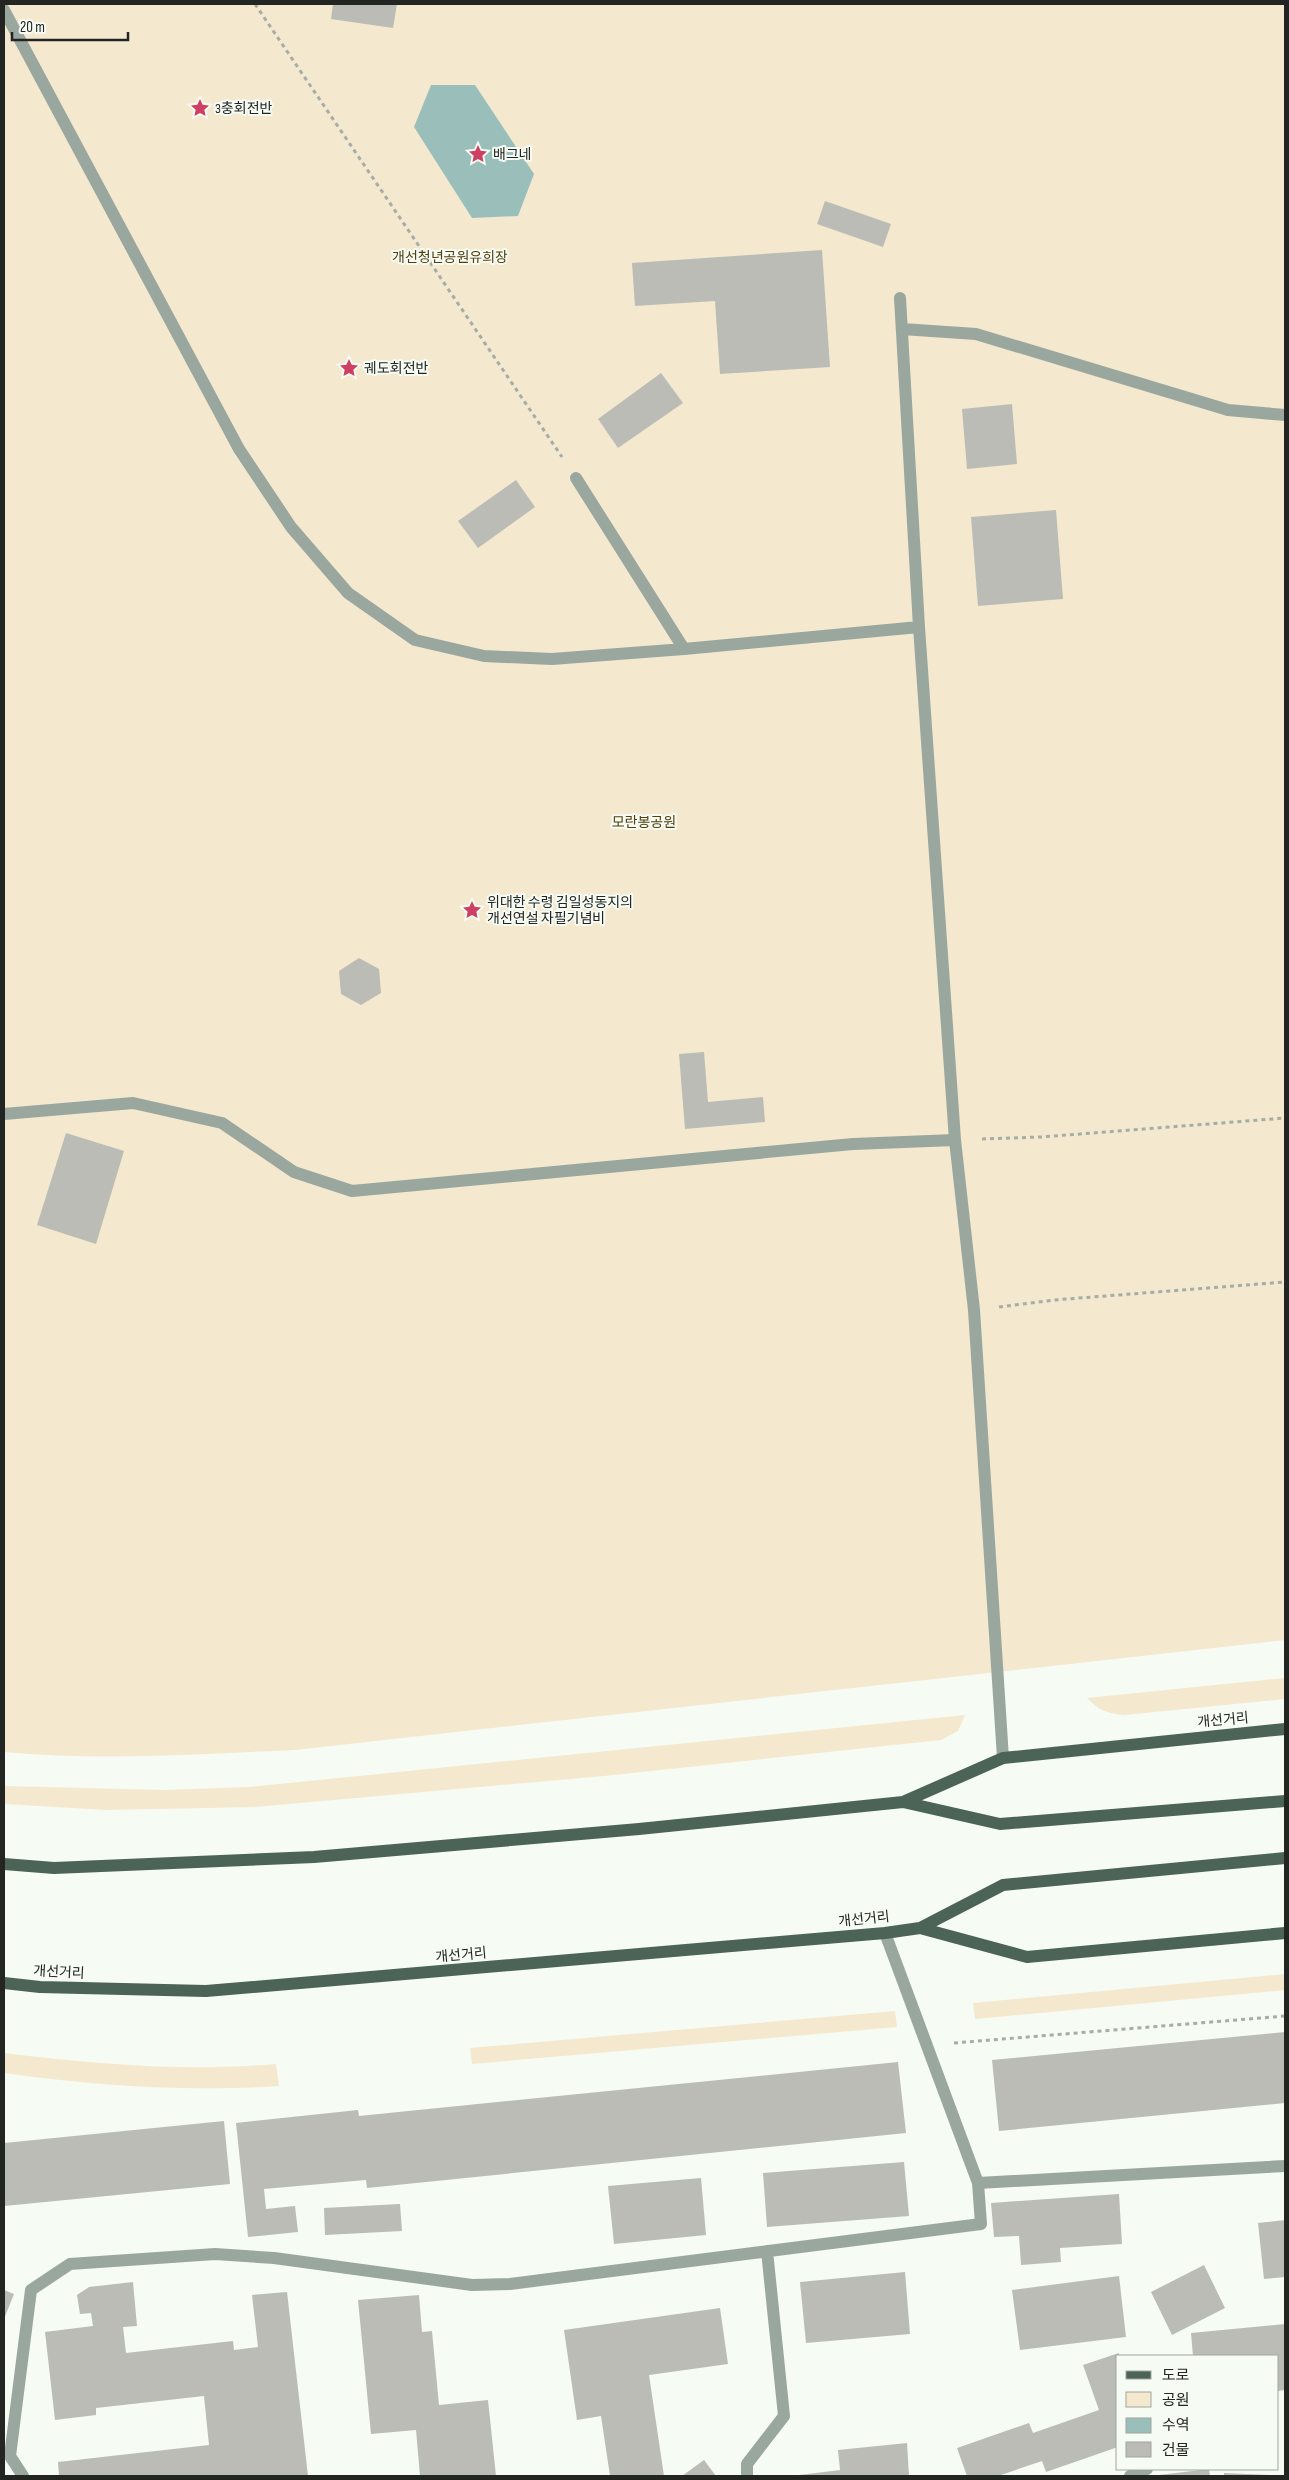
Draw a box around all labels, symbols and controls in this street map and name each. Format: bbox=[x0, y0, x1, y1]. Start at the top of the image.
scale bar bbox=[12, 10, 129, 42]
text: 20 m bbox=[20, 18, 45, 37]
place icon: 3충회전반 bbox=[189, 97, 211, 119]
place label: 3충회전반 bbox=[215, 100, 273, 117]
place icon: 배그네 bbox=[467, 143, 489, 165]
place label: 배그네 bbox=[493, 146, 532, 163]
park label: 개선청년공원유희장 bbox=[392, 249, 508, 266]
place icon: 궤도회전반 bbox=[338, 357, 360, 379]
place label: 궤도회전반 bbox=[364, 360, 429, 377]
park label: 모란봉공원 bbox=[612, 814, 676, 831]
place label: 위대한 수령 김일성동지의 개선연설 자필기념비 bbox=[487, 894, 633, 927]
place icon: 위대한 수령 김일성동지의 개선연설 자필기념비 bbox=[461, 899, 483, 921]
street label: 개선거리 bbox=[1197, 1709, 1249, 1731]
street label: 개선거리 bbox=[837, 1908, 891, 1930]
street label: 개선거리 bbox=[435, 1944, 487, 1966]
street label: 개선거리 bbox=[33, 1962, 85, 1982]
legend bbox=[1116, 2355, 1279, 2470]
text: 도로 bbox=[1162, 2366, 1190, 2385]
text: 공원 bbox=[1162, 2391, 1190, 2410]
text: 수역 bbox=[1162, 2416, 1190, 2435]
text: 건물 bbox=[1162, 2441, 1190, 2460]

